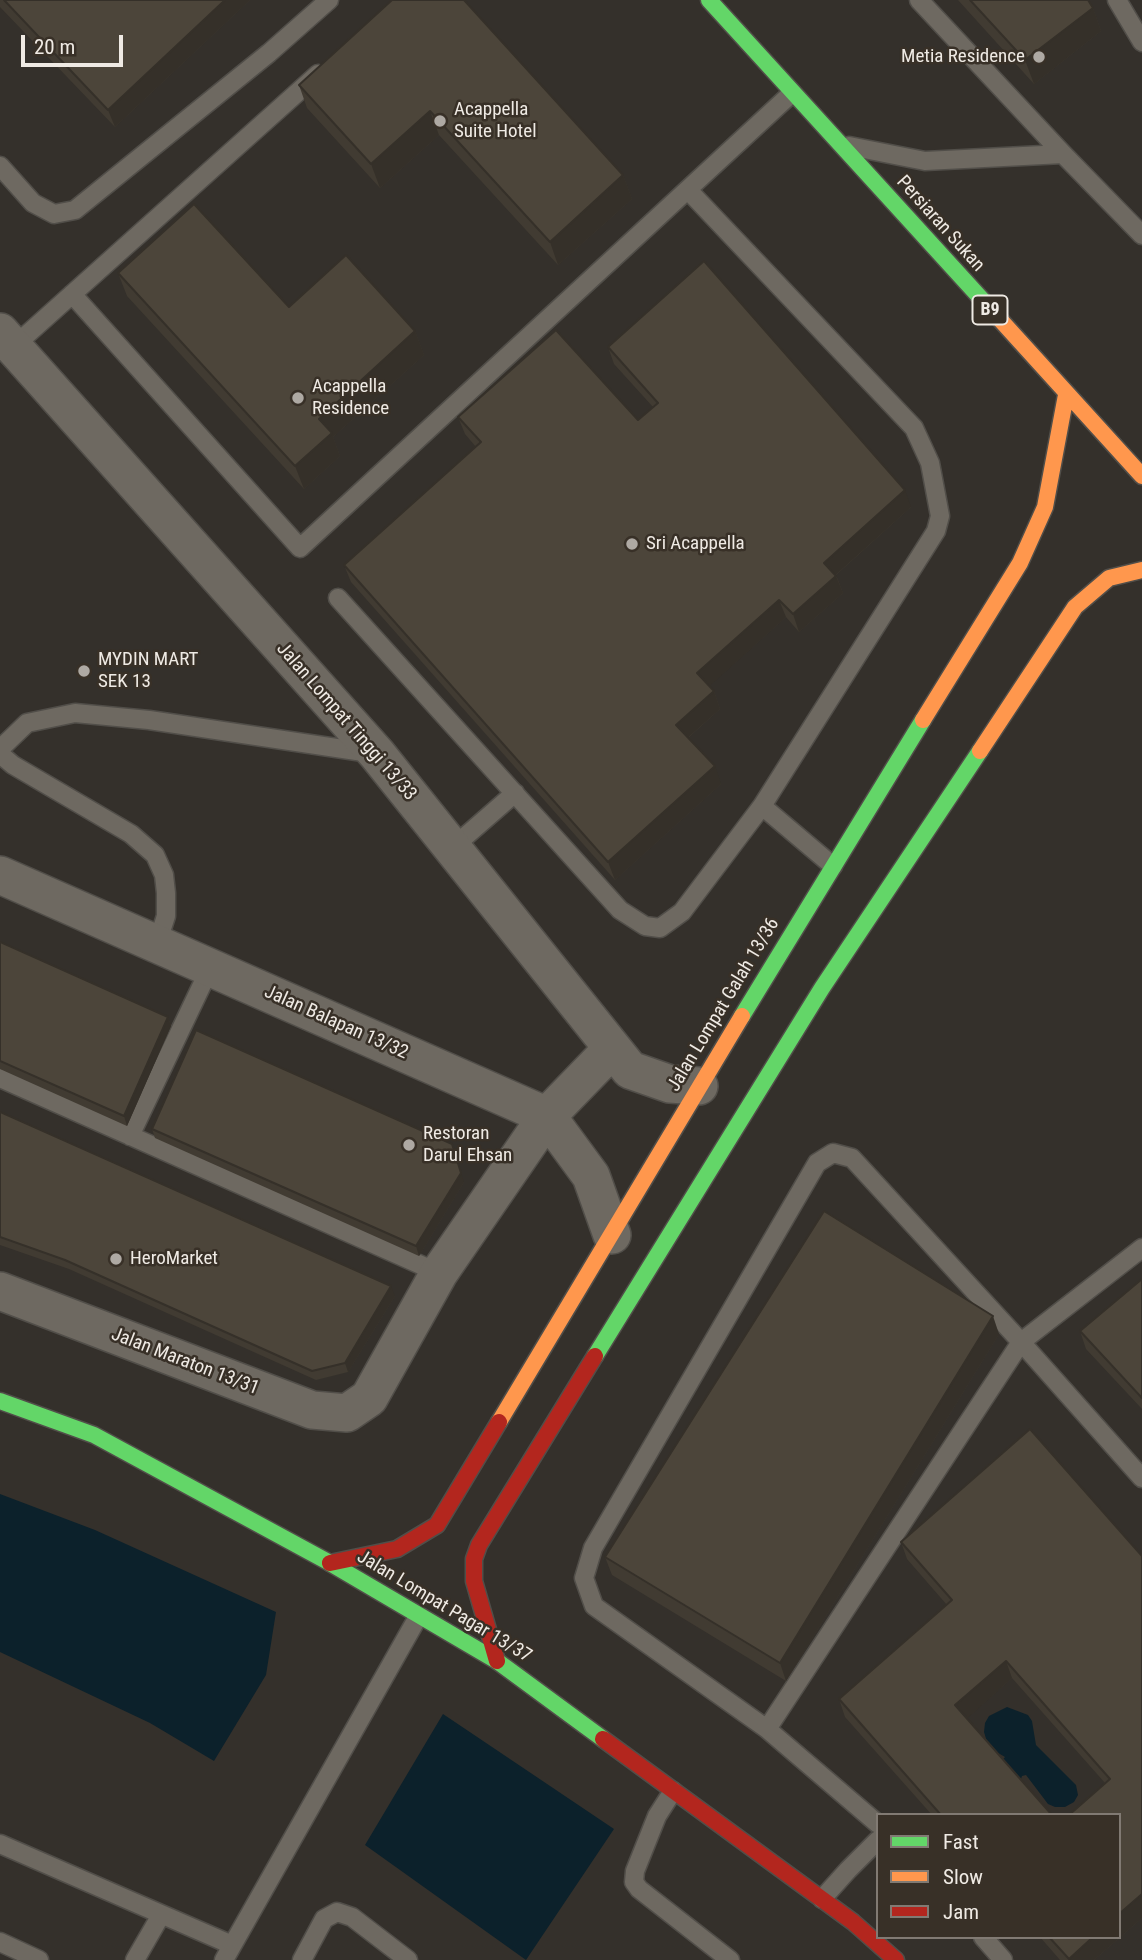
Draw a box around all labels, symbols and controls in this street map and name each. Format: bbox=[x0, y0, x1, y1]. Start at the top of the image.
scale bar bbox=[24, 21, 126, 65]
text: 20 m bbox=[34, 35, 75, 59]
place label: Metia Residence bbox=[901, 46, 1025, 68]
marker: Metia Residence bbox=[1031, 49, 1047, 65]
place label: Acappella Suite Hotel bbox=[454, 99, 536, 143]
marker: Acappella Suite Hotel bbox=[432, 113, 448, 129]
street label: Persiaran Sukan bbox=[891, 171, 989, 277]
road number: B9 bbox=[972, 296, 1007, 324]
place label: Acappella Residence bbox=[312, 376, 389, 420]
marker: Acappella Residence bbox=[290, 390, 306, 406]
place label: Sri Acappella bbox=[646, 533, 745, 555]
marker: Sri Acappella bbox=[624, 536, 640, 552]
street label: Jalan Lompat Tinggi 13/33 bbox=[271, 638, 421, 806]
place label: MYDIN MART SEK 13 bbox=[98, 649, 199, 693]
marker: MYDIN MART SEK 13 bbox=[76, 663, 92, 679]
street label: Jalan Lompat Galah 13/36 bbox=[663, 914, 785, 1096]
street label: Jalan Balapan 13/32 bbox=[261, 981, 411, 1065]
place label: Restoran Darul Ehsan bbox=[423, 1123, 512, 1167]
marker: Restoran Darul Ehsan bbox=[401, 1137, 417, 1153]
place label: HeroMarket bbox=[130, 1248, 218, 1270]
marker: HeroMarket bbox=[108, 1251, 124, 1267]
street label: Jalan Maraton 13/31 bbox=[108, 1323, 262, 1401]
street label: Jalan Lompat Pagar 13/37 bbox=[353, 1546, 535, 1668]
legend bbox=[876, 1813, 1121, 1939]
text: Fast bbox=[943, 1830, 979, 1854]
text: Slow bbox=[943, 1865, 983, 1889]
text: Jam bbox=[943, 1900, 979, 1924]

